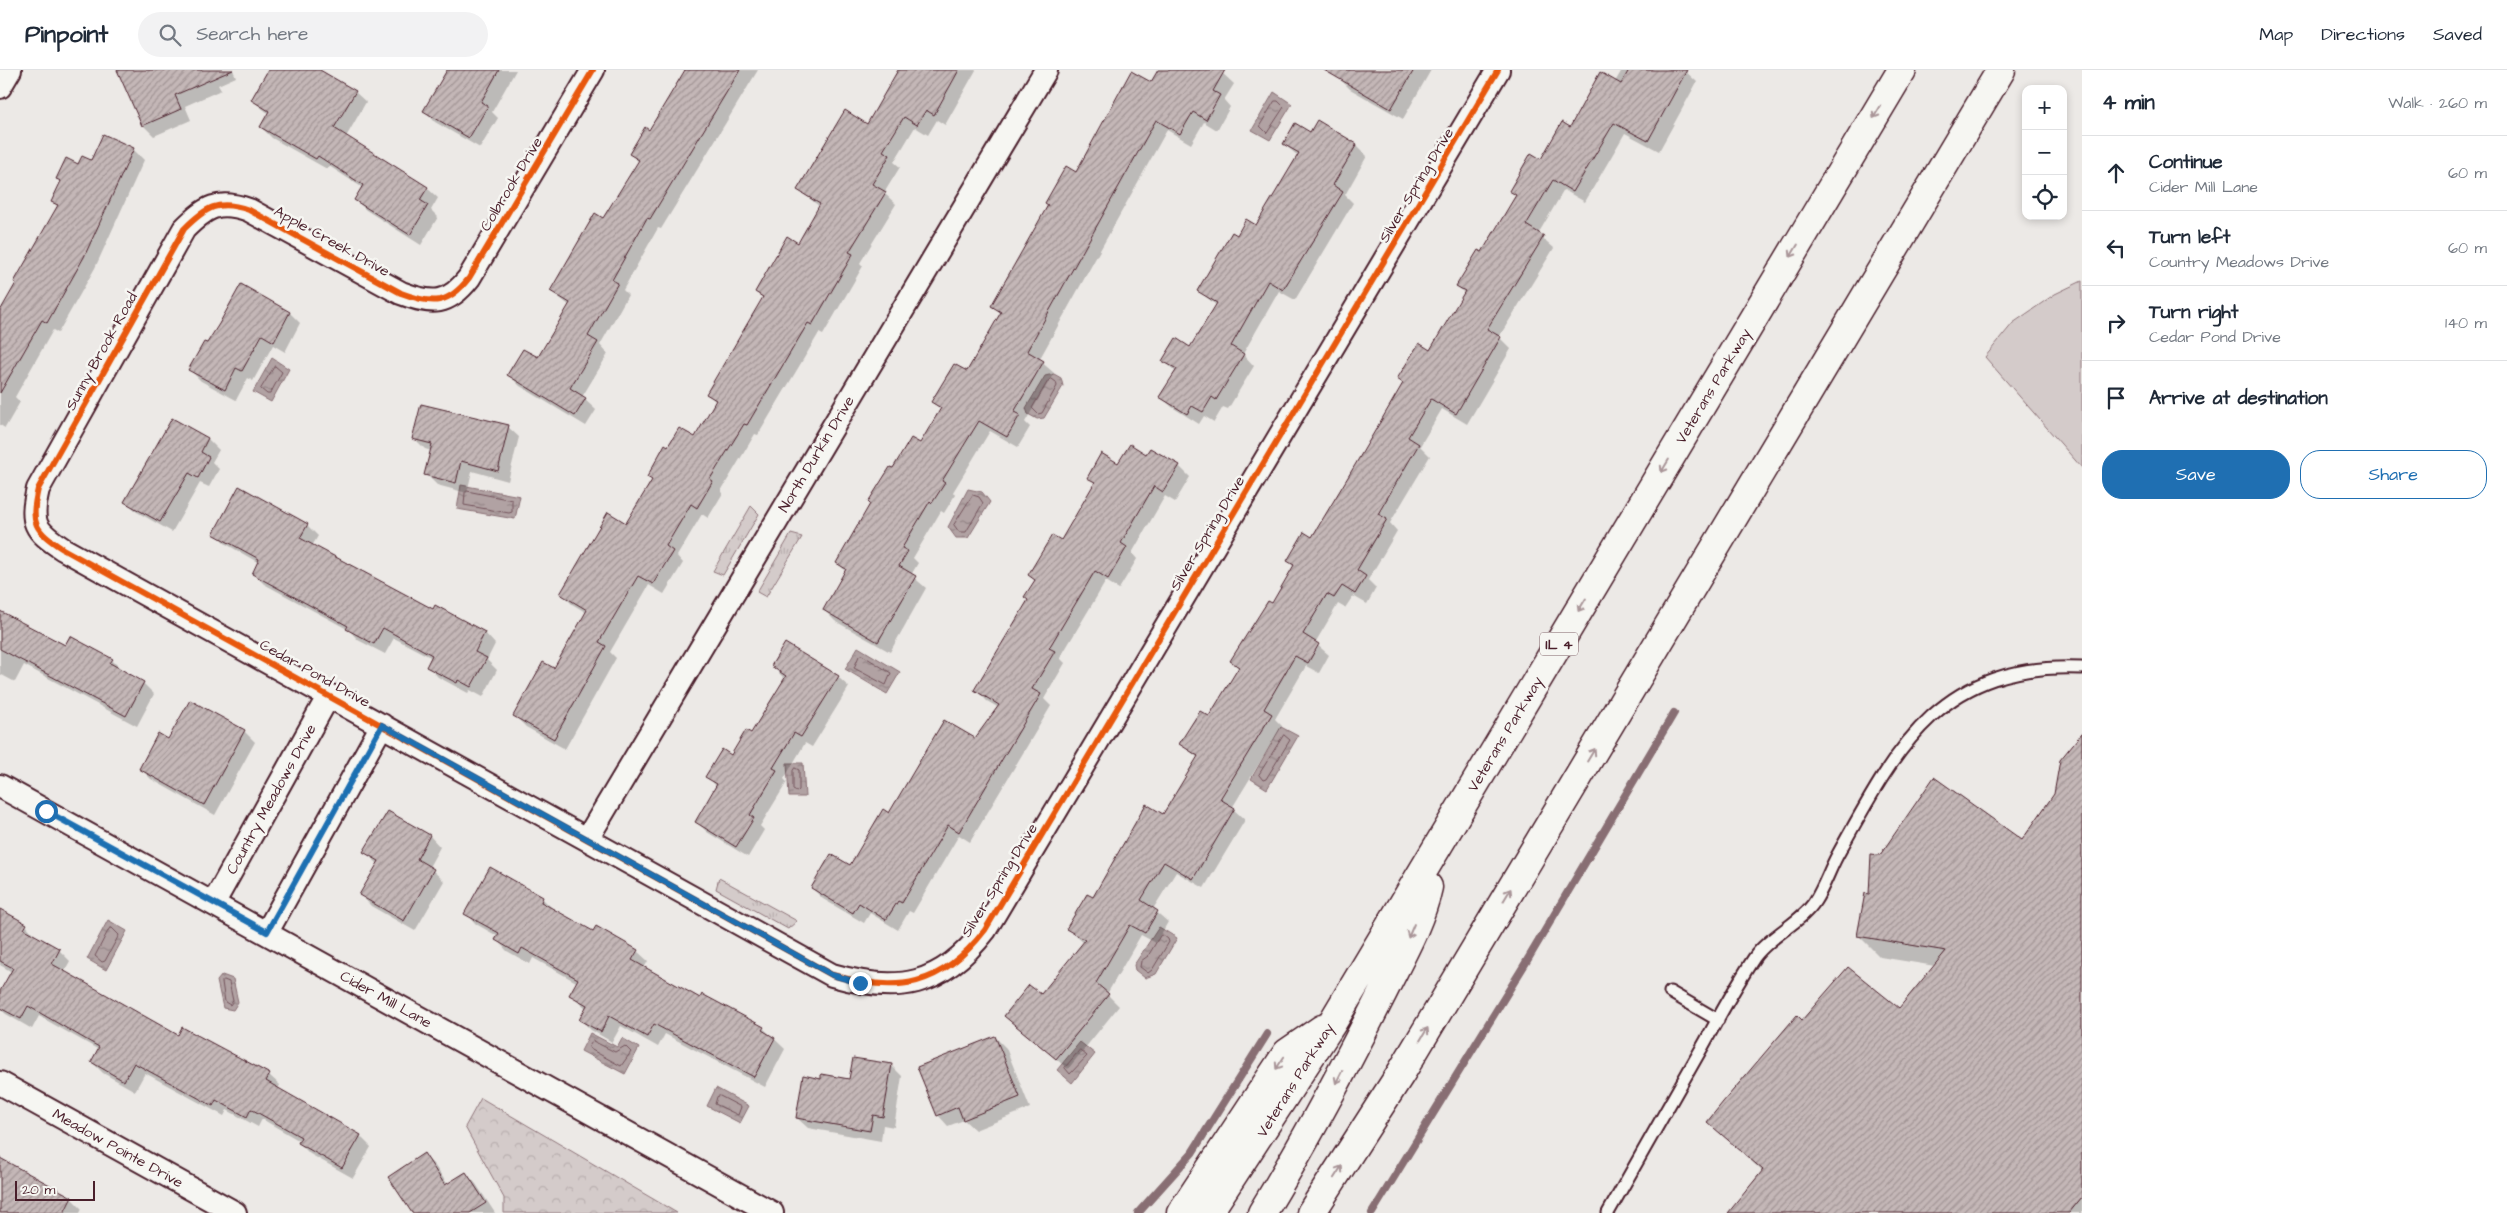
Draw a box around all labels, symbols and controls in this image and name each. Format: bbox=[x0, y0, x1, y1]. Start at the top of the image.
search box bbox=[138, 12, 488, 57]
text: Pinpoint bbox=[25, 18, 108, 52]
icon: search bbox=[156, 21, 184, 49]
text: Search here bbox=[196, 21, 308, 48]
text: Map bbox=[2259, 22, 2293, 47]
text: Directions bbox=[2321, 22, 2405, 47]
text: Saved bbox=[2433, 22, 2482, 47]
map controls bbox=[2022, 85, 2067, 220]
button: + bbox=[2022, 85, 2067, 130]
text: 4 min bbox=[2102, 88, 2155, 117]
text: Walk · 260 m bbox=[2388, 92, 2487, 114]
one-way arrow bbox=[1872, 104, 1882, 118]
street label: Silver Spring Drive bbox=[1374, 124, 1460, 247]
button: − bbox=[2022, 130, 2067, 175]
street label: Colbrook Drive bbox=[475, 133, 548, 235]
text: Continue bbox=[2149, 149, 2223, 176]
icon: ahead bbox=[2102, 159, 2130, 187]
text: 60 m bbox=[2448, 162, 2487, 184]
button: locate bbox=[2022, 175, 2067, 220]
text: Cider Mill Lane bbox=[2149, 176, 2258, 198]
street label: Apple Creek Drive bbox=[270, 201, 393, 282]
text: Turn left bbox=[2149, 224, 2230, 251]
icon: left bbox=[2102, 234, 2130, 262]
text: 60 m bbox=[2448, 237, 2487, 259]
one-way arrow bbox=[1788, 244, 1798, 258]
text: Country Meadows Drive bbox=[2149, 251, 2329, 273]
street label: Sunny Brook Road bbox=[60, 288, 144, 415]
text: Turn right bbox=[2149, 299, 2238, 326]
icon: right bbox=[2102, 309, 2130, 337]
text: 140 m bbox=[2445, 312, 2487, 334]
street label: Veterans Parkway bbox=[1671, 325, 1757, 448]
text: Cedar Pond Drive bbox=[2149, 326, 2281, 348]
icon: arrive bbox=[2102, 384, 2130, 412]
text: Arrive at destination bbox=[2149, 385, 2328, 412]
street label: North Durkin Drive bbox=[773, 392, 860, 516]
button: Save bbox=[2102, 450, 2290, 499]
button: Share bbox=[2300, 450, 2487, 499]
one-way arrow bbox=[1660, 458, 1670, 472]
street label: Silver Spring Drive bbox=[1165, 472, 1251, 595]
one-way arrow bbox=[1577, 598, 1587, 613]
road number: IL 4 bbox=[1540, 632, 1578, 656]
street label: Cedar Pond Drive bbox=[256, 634, 374, 713]
street label: Veterans Parkway bbox=[1463, 673, 1549, 796]
street label: Country Meadows Drive bbox=[221, 720, 322, 879]
one-way arrow bbox=[1586, 749, 1596, 763]
route start bbox=[35, 800, 58, 823]
street label: Silver Spring Drive bbox=[956, 819, 1044, 942]
one-way arrow bbox=[1503, 888, 1513, 902]
one-way arrow bbox=[1406, 924, 1415, 939]
street label: Cider Mill Lane bbox=[336, 966, 435, 1033]
route end bbox=[849, 972, 872, 995]
street label: Veterans Parkway bbox=[1252, 1019, 1340, 1142]
one-way arrow bbox=[1419, 1028, 1429, 1042]
one-way arrow bbox=[1275, 1056, 1285, 1070]
one-way arrow bbox=[1334, 1069, 1343, 1084]
street label: Meadow Pointe Drive bbox=[49, 1104, 187, 1193]
one-way arrow bbox=[1333, 1166, 1343, 1180]
scale bar bbox=[15, 1178, 95, 1201]
text: 20 m bbox=[22, 1180, 55, 1200]

